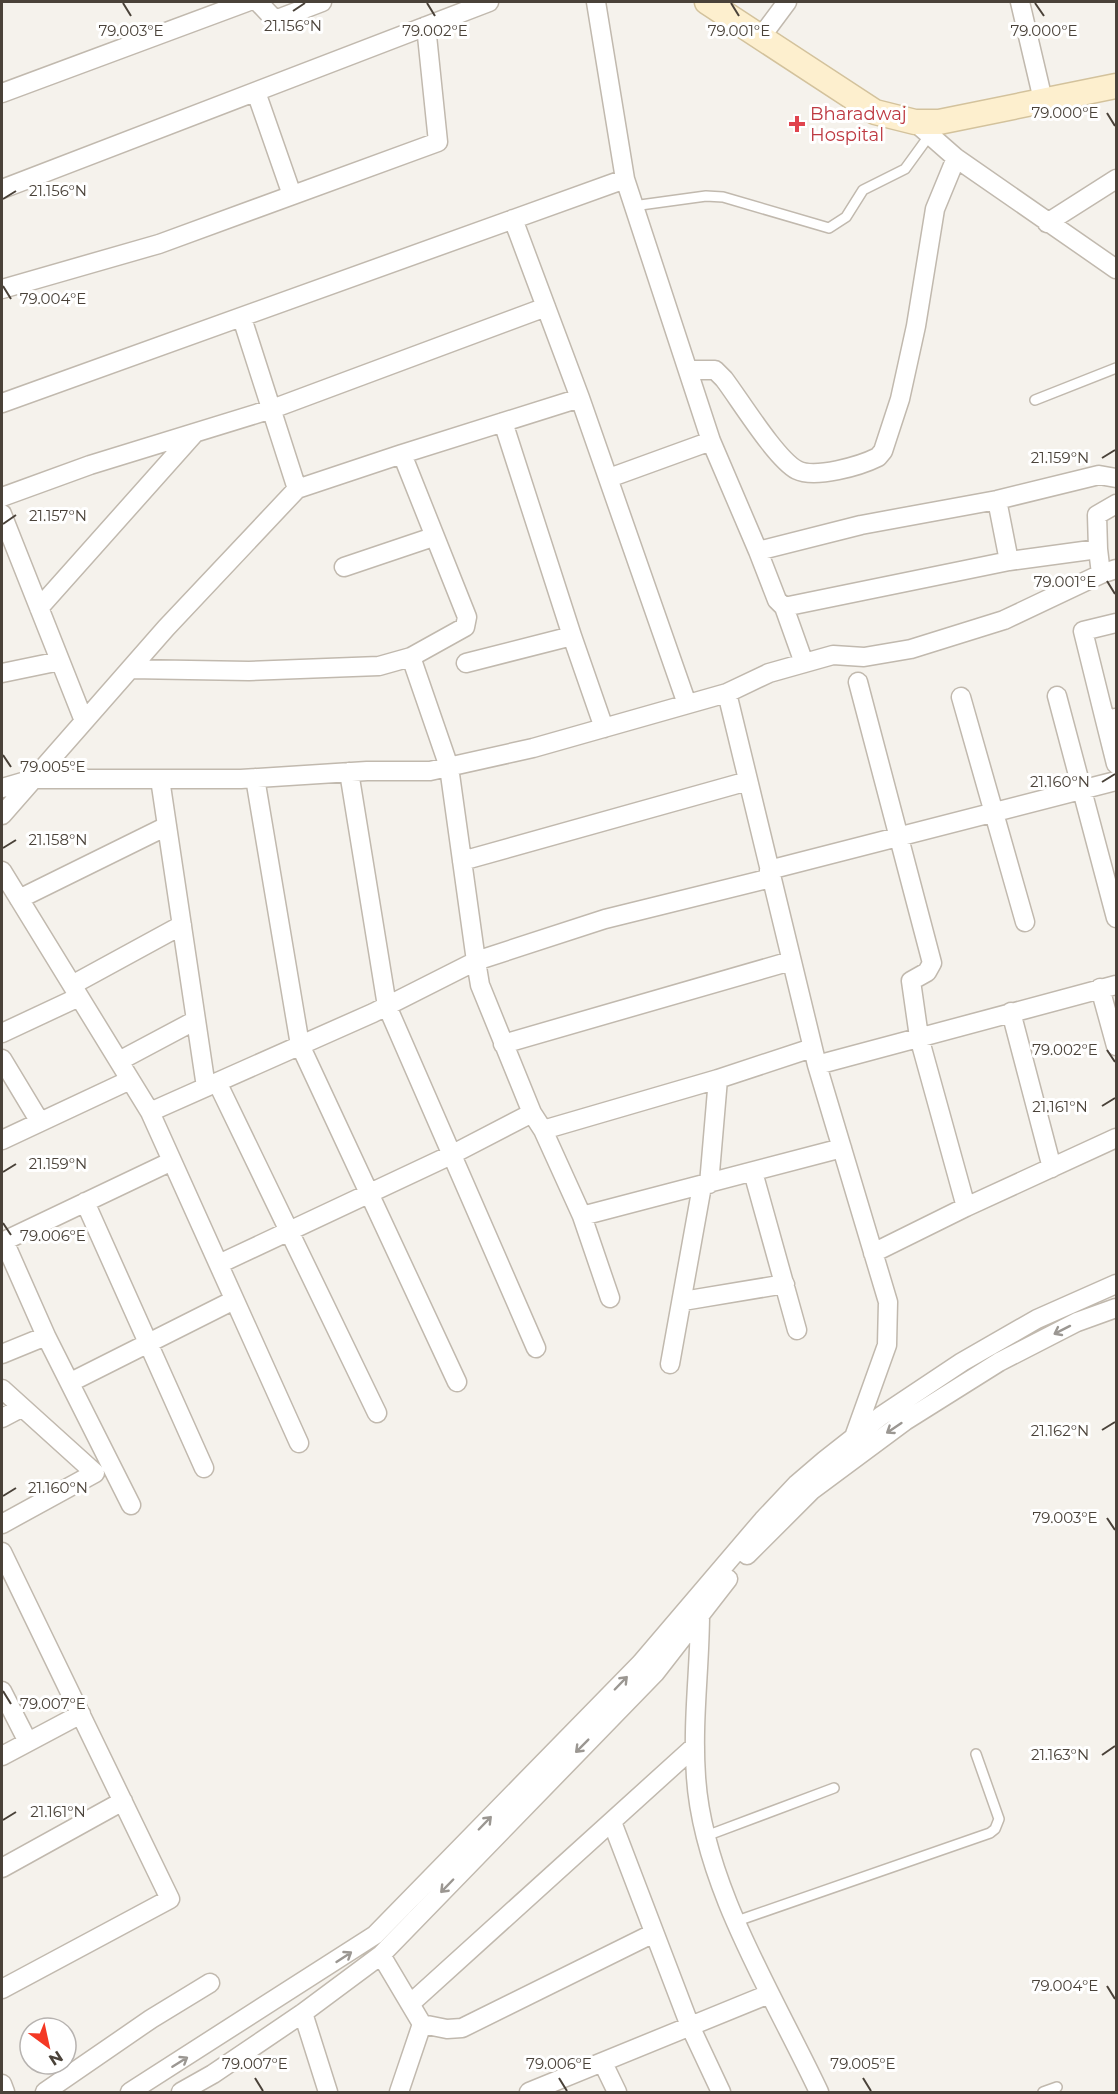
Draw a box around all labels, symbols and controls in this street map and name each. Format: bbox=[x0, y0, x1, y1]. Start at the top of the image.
text: 21.156°N bbox=[264, 16, 322, 35]
text: 79.003°E bbox=[98, 21, 164, 40]
text: 79.002°E bbox=[402, 21, 468, 40]
text: 79.001°E bbox=[708, 21, 770, 40]
text: 79.000°E bbox=[1011, 21, 1077, 40]
place label: Bharadwaj Hospital bbox=[810, 103, 907, 146]
text: 79.000°E bbox=[1032, 103, 1098, 122]
marker: Bharadwaj Hospital bbox=[788, 115, 806, 133]
text: 21.156°N bbox=[29, 181, 87, 200]
text: 79.004°E bbox=[20, 289, 86, 308]
text: 21.159°N bbox=[1031, 448, 1089, 467]
text: 21.157°N bbox=[29, 506, 87, 525]
text: 79.001°E bbox=[1034, 572, 1096, 591]
text: 79.005°E bbox=[20, 757, 86, 776]
text: 21.160°N bbox=[1030, 772, 1090, 791]
text: 21.158°N bbox=[29, 830, 87, 849]
text: 79.002°E bbox=[1032, 1040, 1098, 1059]
text: 21.161°N bbox=[1032, 1097, 1088, 1116]
text: 21.159°N bbox=[29, 1154, 87, 1173]
text: 79.006°E bbox=[20, 1226, 86, 1245]
one-way arrow bbox=[1054, 1325, 1072, 1336]
text: 21.162°N bbox=[1031, 1421, 1089, 1440]
one-way arrow bbox=[887, 1422, 903, 1434]
text: 21.160°N bbox=[28, 1478, 88, 1497]
text: 79.003°E bbox=[1032, 1508, 1098, 1527]
one-way arrow bbox=[613, 1676, 628, 1691]
text: 79.007°E bbox=[20, 1694, 86, 1713]
one-way arrow bbox=[575, 1738, 590, 1753]
text: 21.163°N bbox=[1031, 1745, 1089, 1764]
text: 21.161°N bbox=[30, 1802, 86, 1821]
one-way arrow bbox=[478, 1816, 492, 1831]
one-way arrow bbox=[440, 1878, 454, 1893]
one-way arrow bbox=[335, 1950, 352, 1962]
text: 79.004°E bbox=[1032, 1976, 1098, 1995]
north arrow bbox=[18, 2016, 78, 2076]
text: N bbox=[45, 2047, 66, 2070]
text: 79.007°E bbox=[222, 2054, 288, 2073]
text: 79.006°E bbox=[526, 2054, 592, 2073]
text: 79.005°E bbox=[830, 2054, 896, 2073]
one-way arrow bbox=[171, 2055, 188, 2068]

